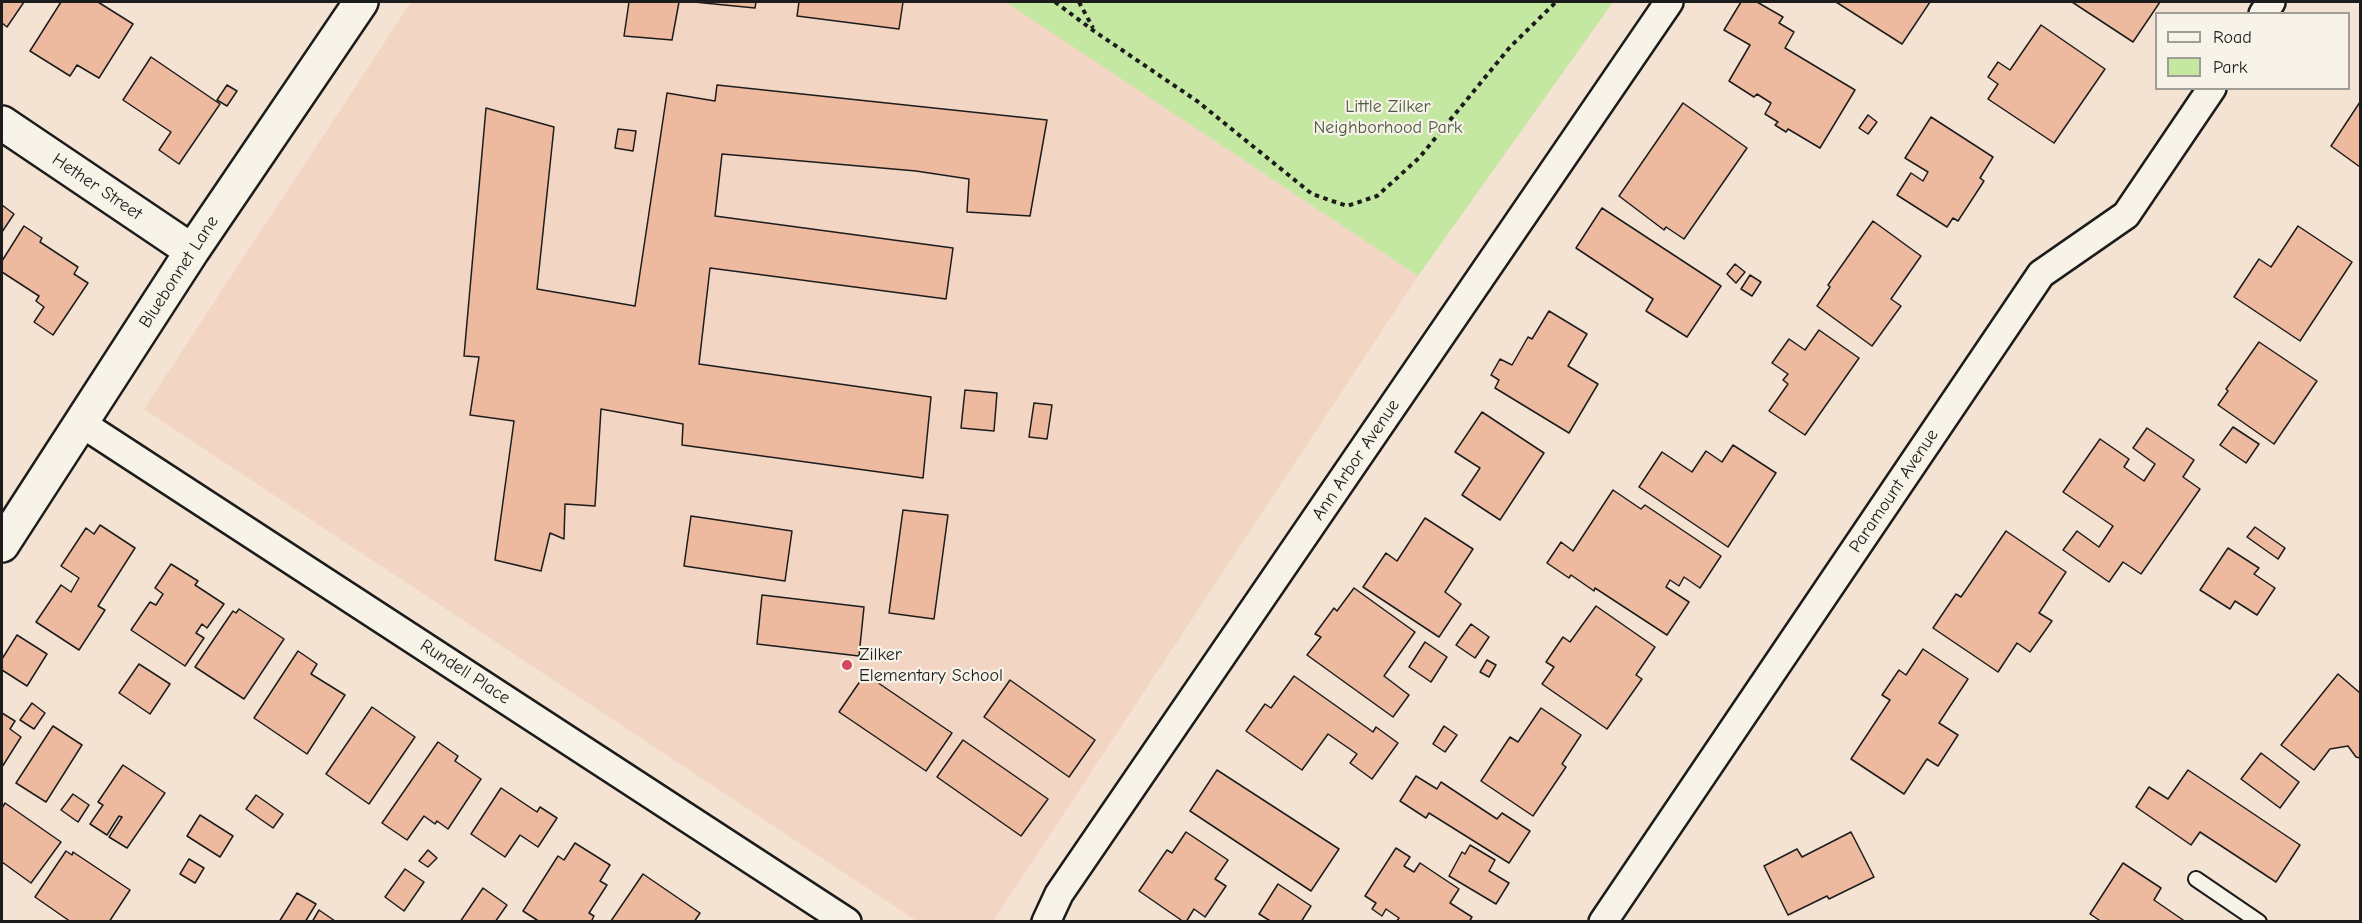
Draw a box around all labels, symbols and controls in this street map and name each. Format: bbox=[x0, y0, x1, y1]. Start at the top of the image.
legend bbox=[2155, 12, 2350, 90]
text: Road bbox=[2213, 27, 2252, 48]
text: Park bbox=[2213, 57, 2247, 78]
park label: Little Zilker Neighborhood Park bbox=[1313, 96, 1463, 138]
street label: Hether Street bbox=[48, 149, 146, 225]
street label: Bluebonnet Lane bbox=[135, 212, 223, 332]
street label: Ann Arbor Avenue bbox=[1308, 395, 1404, 525]
street label: Paramount Avenue bbox=[1845, 425, 1943, 557]
street label: Rundell Place bbox=[416, 635, 514, 709]
place label: Zilker Elementary School bbox=[859, 644, 1003, 686]
marker: Zilker Elementary School bbox=[840, 658, 854, 672]

